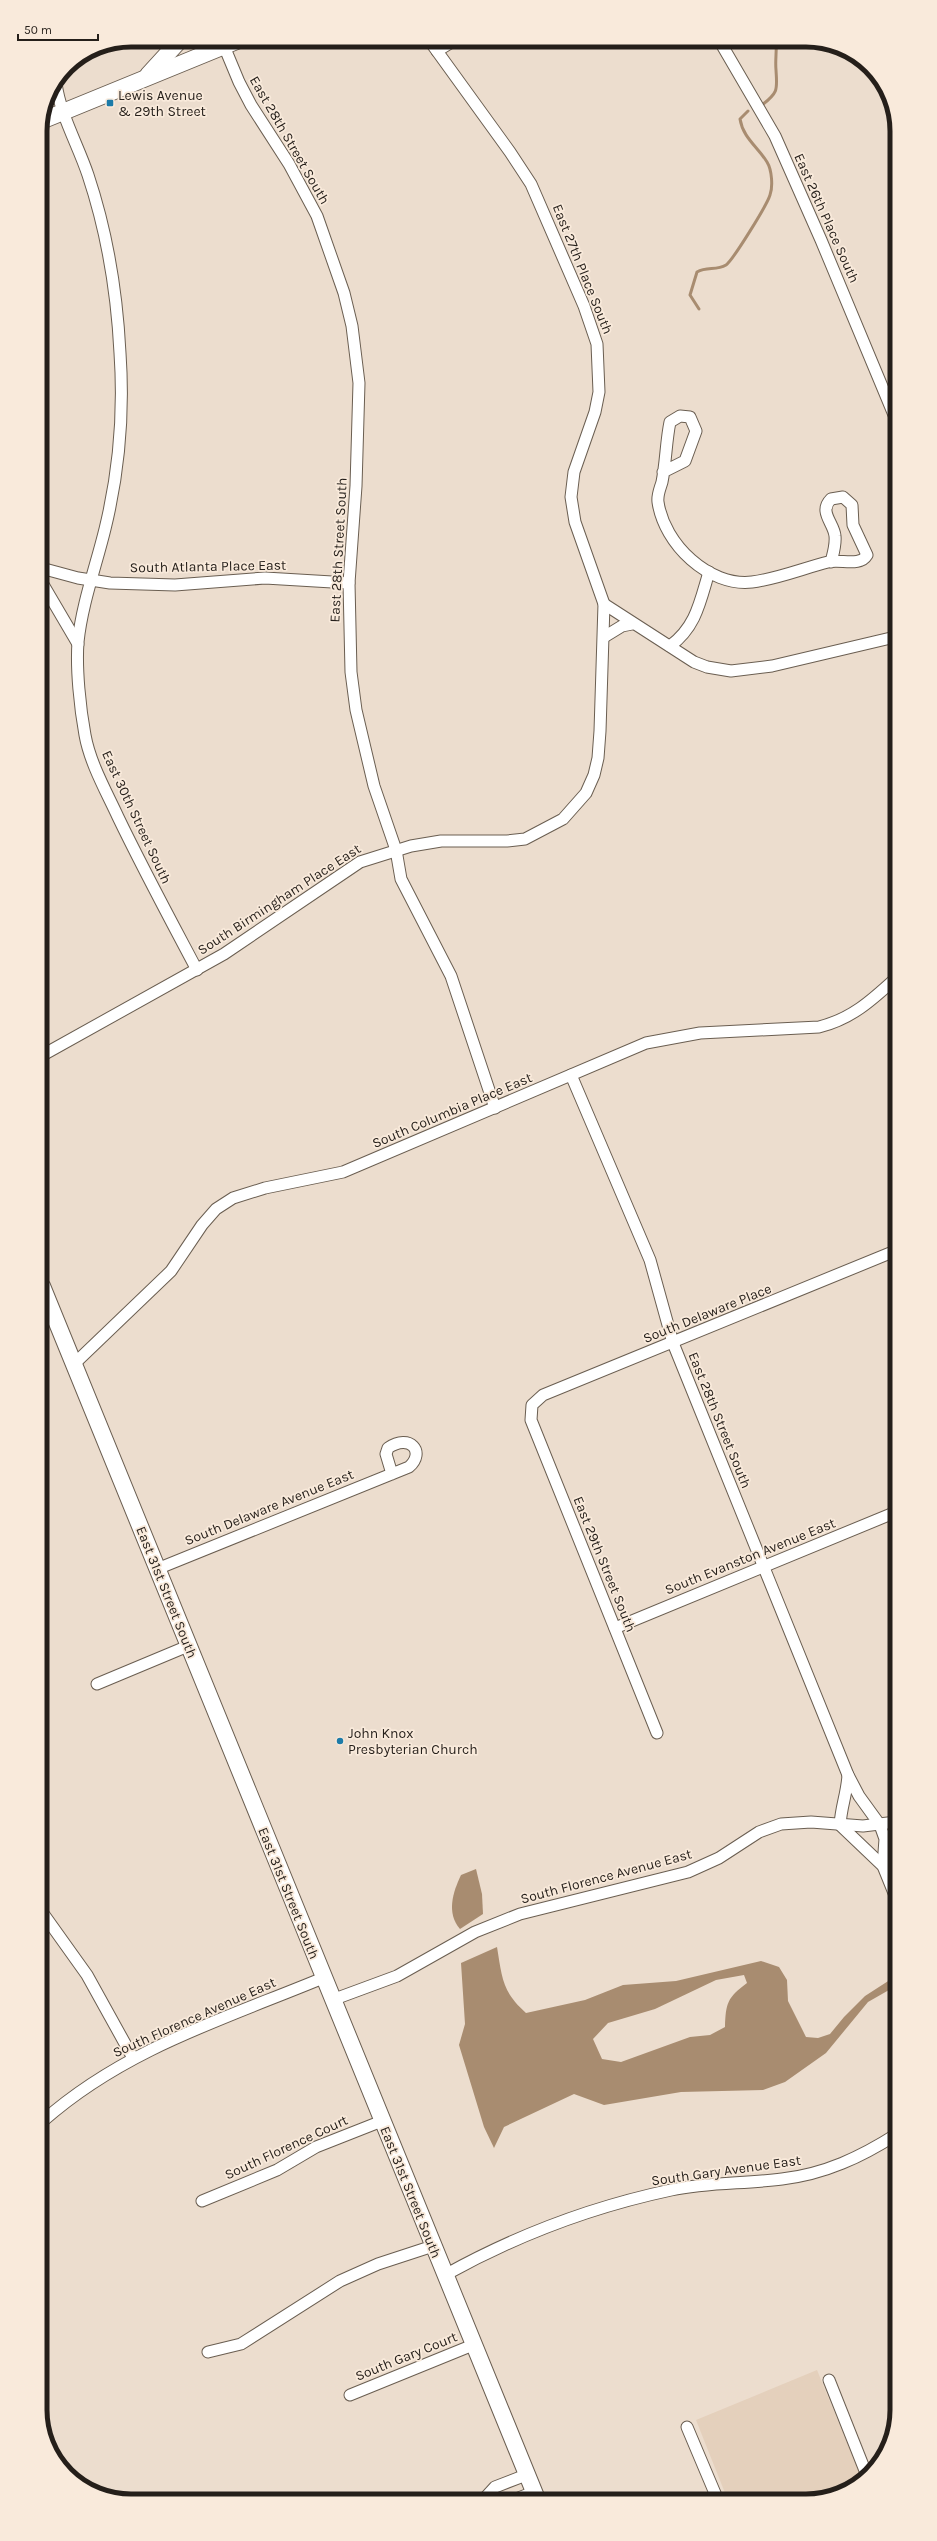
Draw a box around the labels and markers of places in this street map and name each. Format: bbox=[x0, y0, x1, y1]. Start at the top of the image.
place label: Lewis Avenue & 29th Street bbox=[118, 87, 206, 120]
marker: Lewis Avenue & 29th Street bbox=[105, 98, 115, 108]
place label: John Knox Presbyterian Church bbox=[348, 1725, 478, 1758]
marker: John Knox Presbyterian Church bbox=[335, 1736, 345, 1746]

